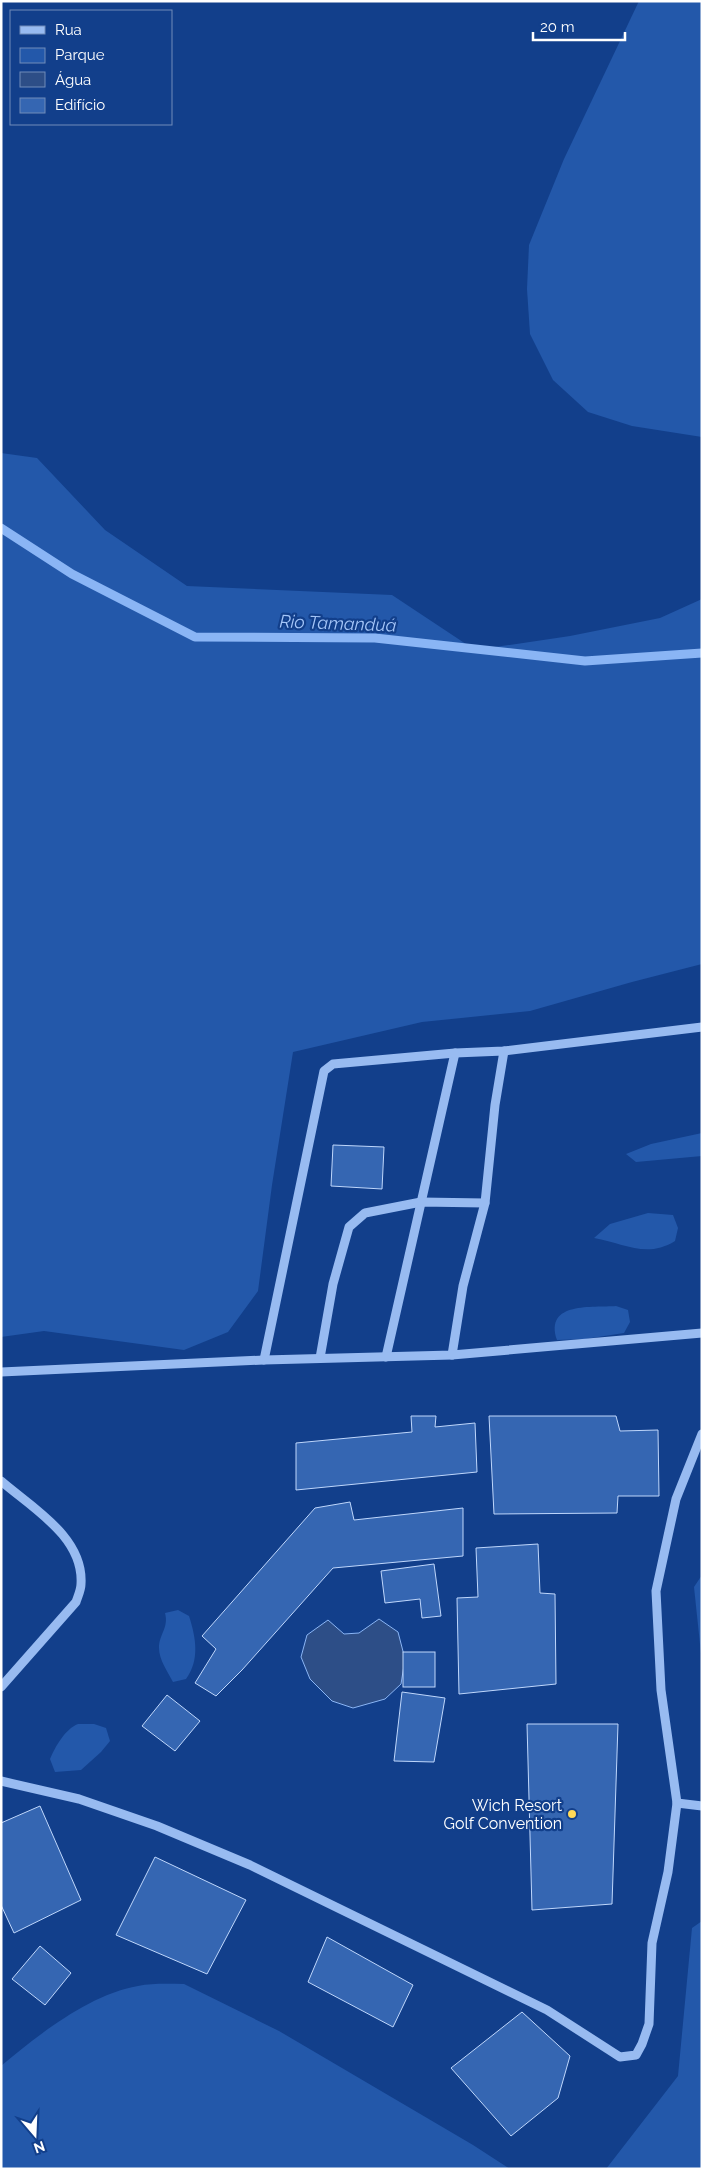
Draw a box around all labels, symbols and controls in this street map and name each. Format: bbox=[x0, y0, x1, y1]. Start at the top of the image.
legend bbox=[10, 10, 172, 125]
scale bar bbox=[533, 10, 626, 42]
text: 20 m bbox=[540, 18, 575, 36]
text: Rua bbox=[55, 21, 82, 39]
text: Parque bbox=[55, 46, 105, 64]
text: Água bbox=[55, 71, 91, 89]
text: Edifício bbox=[55, 96, 105, 114]
water label: Rio Tamanduá bbox=[279, 610, 397, 636]
place label: Wich Resort Golf Convention bbox=[443, 1796, 563, 1833]
marker: Wich Resort Golf Convention bbox=[566, 1808, 578, 1820]
north arrow bbox=[10, 2110, 60, 2160]
text: N bbox=[32, 2138, 47, 2157]

